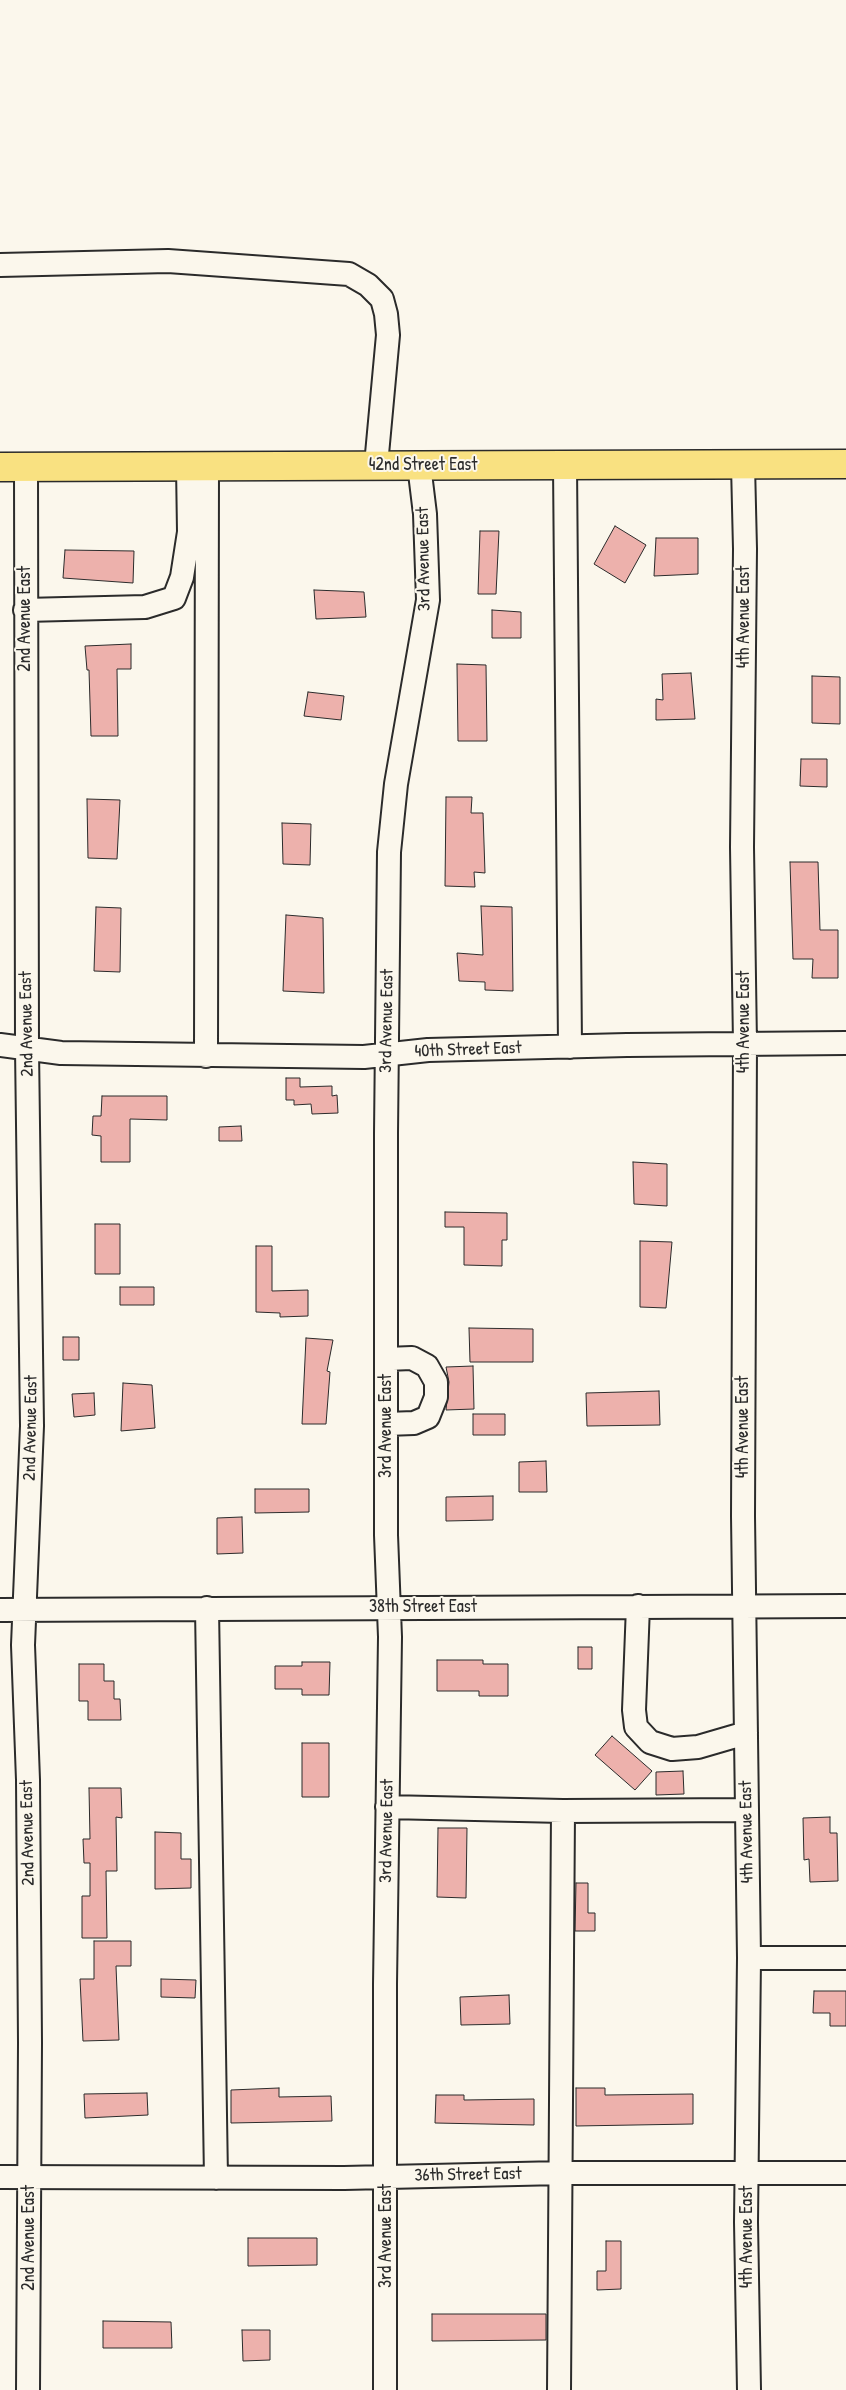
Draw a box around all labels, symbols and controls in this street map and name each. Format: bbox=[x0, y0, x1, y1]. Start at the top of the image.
street label: 42nd Street East bbox=[369, 454, 477, 476]
street label: 3rd Avenue East bbox=[412, 507, 436, 611]
street label: 2nd Avenue East bbox=[14, 566, 36, 672]
street label: 4th Avenue East bbox=[733, 566, 755, 668]
street label: 3rd Avenue East bbox=[375, 969, 399, 1073]
street label: 2nd Avenue East bbox=[15, 971, 39, 1077]
street label: 4th Avenue East bbox=[733, 971, 755, 1073]
street label: 40th Street East bbox=[414, 1037, 522, 1063]
street label: 3rd Avenue East bbox=[375, 1374, 397, 1478]
street label: 2nd Avenue East bbox=[19, 1375, 43, 1481]
street label: 4th Avenue East bbox=[732, 1376, 754, 1478]
street label: 38th Street East bbox=[369, 1596, 477, 1618]
street label: 3rd Avenue East bbox=[375, 1779, 399, 1883]
street label: 2nd Avenue East bbox=[16, 1780, 40, 1886]
street label: 4th Avenue East bbox=[735, 1781, 759, 1883]
street label: 36th Street East bbox=[414, 2163, 522, 2187]
street label: 3rd Avenue East bbox=[375, 2184, 397, 2288]
street label: 2nd Avenue East bbox=[18, 2185, 40, 2291]
street label: 4th Avenue East bbox=[736, 2186, 758, 2288]

